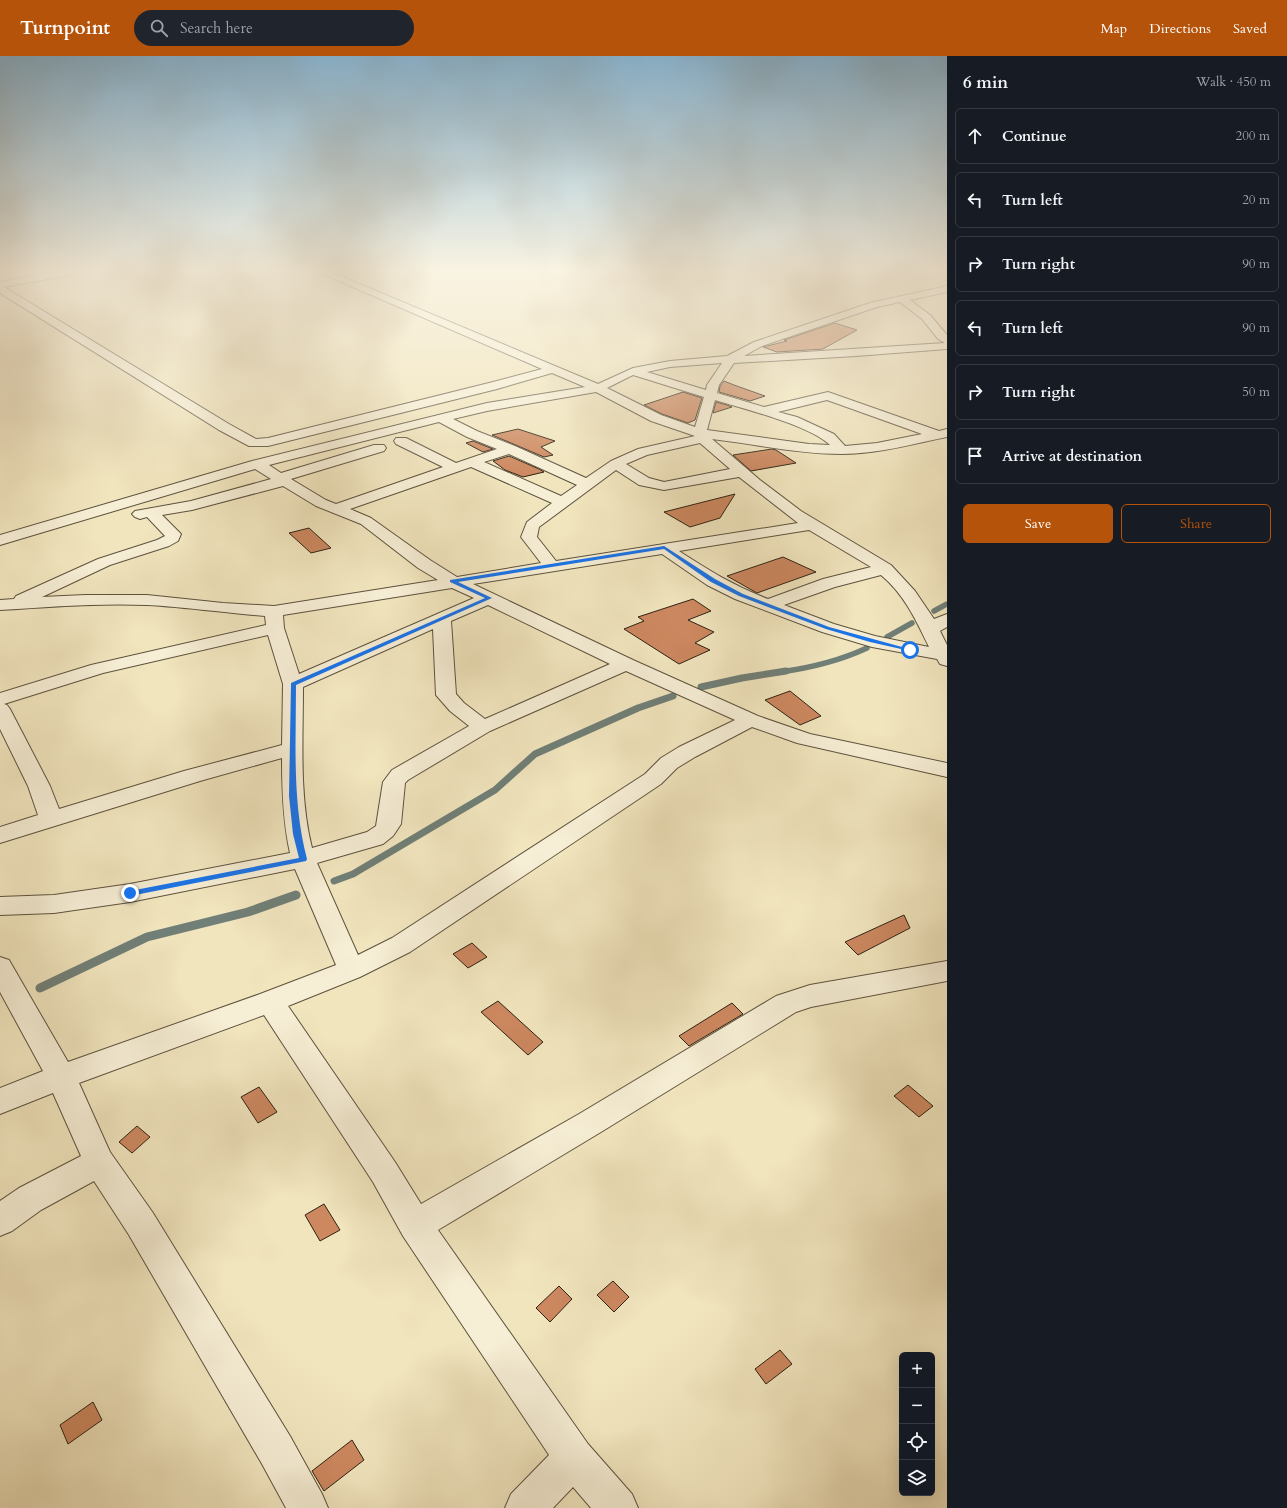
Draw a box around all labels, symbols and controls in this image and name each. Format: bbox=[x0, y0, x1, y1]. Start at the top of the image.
search box bbox=[134, 10, 414, 46]
text: Turnpoint bbox=[20, 15, 110, 41]
icon: search bbox=[148, 17, 170, 39]
text: Search here bbox=[180, 18, 253, 38]
text: Map bbox=[1101, 19, 1127, 38]
text: Directions bbox=[1149, 19, 1211, 38]
text: Saved bbox=[1233, 19, 1267, 38]
text: 6 min bbox=[963, 71, 1008, 94]
text: Walk · 450 m bbox=[1196, 73, 1271, 91]
icon: ahead bbox=[964, 125, 986, 147]
text: Continue bbox=[1002, 126, 1067, 146]
text: 200 m bbox=[1236, 127, 1270, 145]
icon: left bbox=[964, 189, 986, 211]
text: Turn left bbox=[1002, 190, 1063, 210]
text: 20 m bbox=[1242, 191, 1270, 209]
icon: right bbox=[964, 253, 986, 275]
text: Turn right bbox=[1002, 254, 1075, 274]
text: 90 m bbox=[1242, 255, 1270, 273]
icon: left bbox=[964, 317, 986, 339]
text: Turn left bbox=[1002, 318, 1063, 338]
text: 90 m bbox=[1242, 319, 1270, 337]
icon: right bbox=[964, 381, 986, 403]
text: Turn right bbox=[1002, 382, 1075, 402]
text: 50 m bbox=[1242, 383, 1270, 401]
icon: arrive bbox=[964, 445, 986, 467]
text: Arrive at destination bbox=[1002, 446, 1142, 466]
button: Save bbox=[963, 504, 1113, 543]
button: Share bbox=[1121, 504, 1271, 543]
route start bbox=[901, 641, 919, 659]
route end bbox=[121, 884, 139, 902]
map controls bbox=[899, 1352, 935, 1496]
button: + bbox=[899, 1352, 935, 1388]
button: − bbox=[899, 1388, 935, 1424]
button: locate bbox=[899, 1424, 935, 1460]
button: layers bbox=[899, 1460, 935, 1496]

